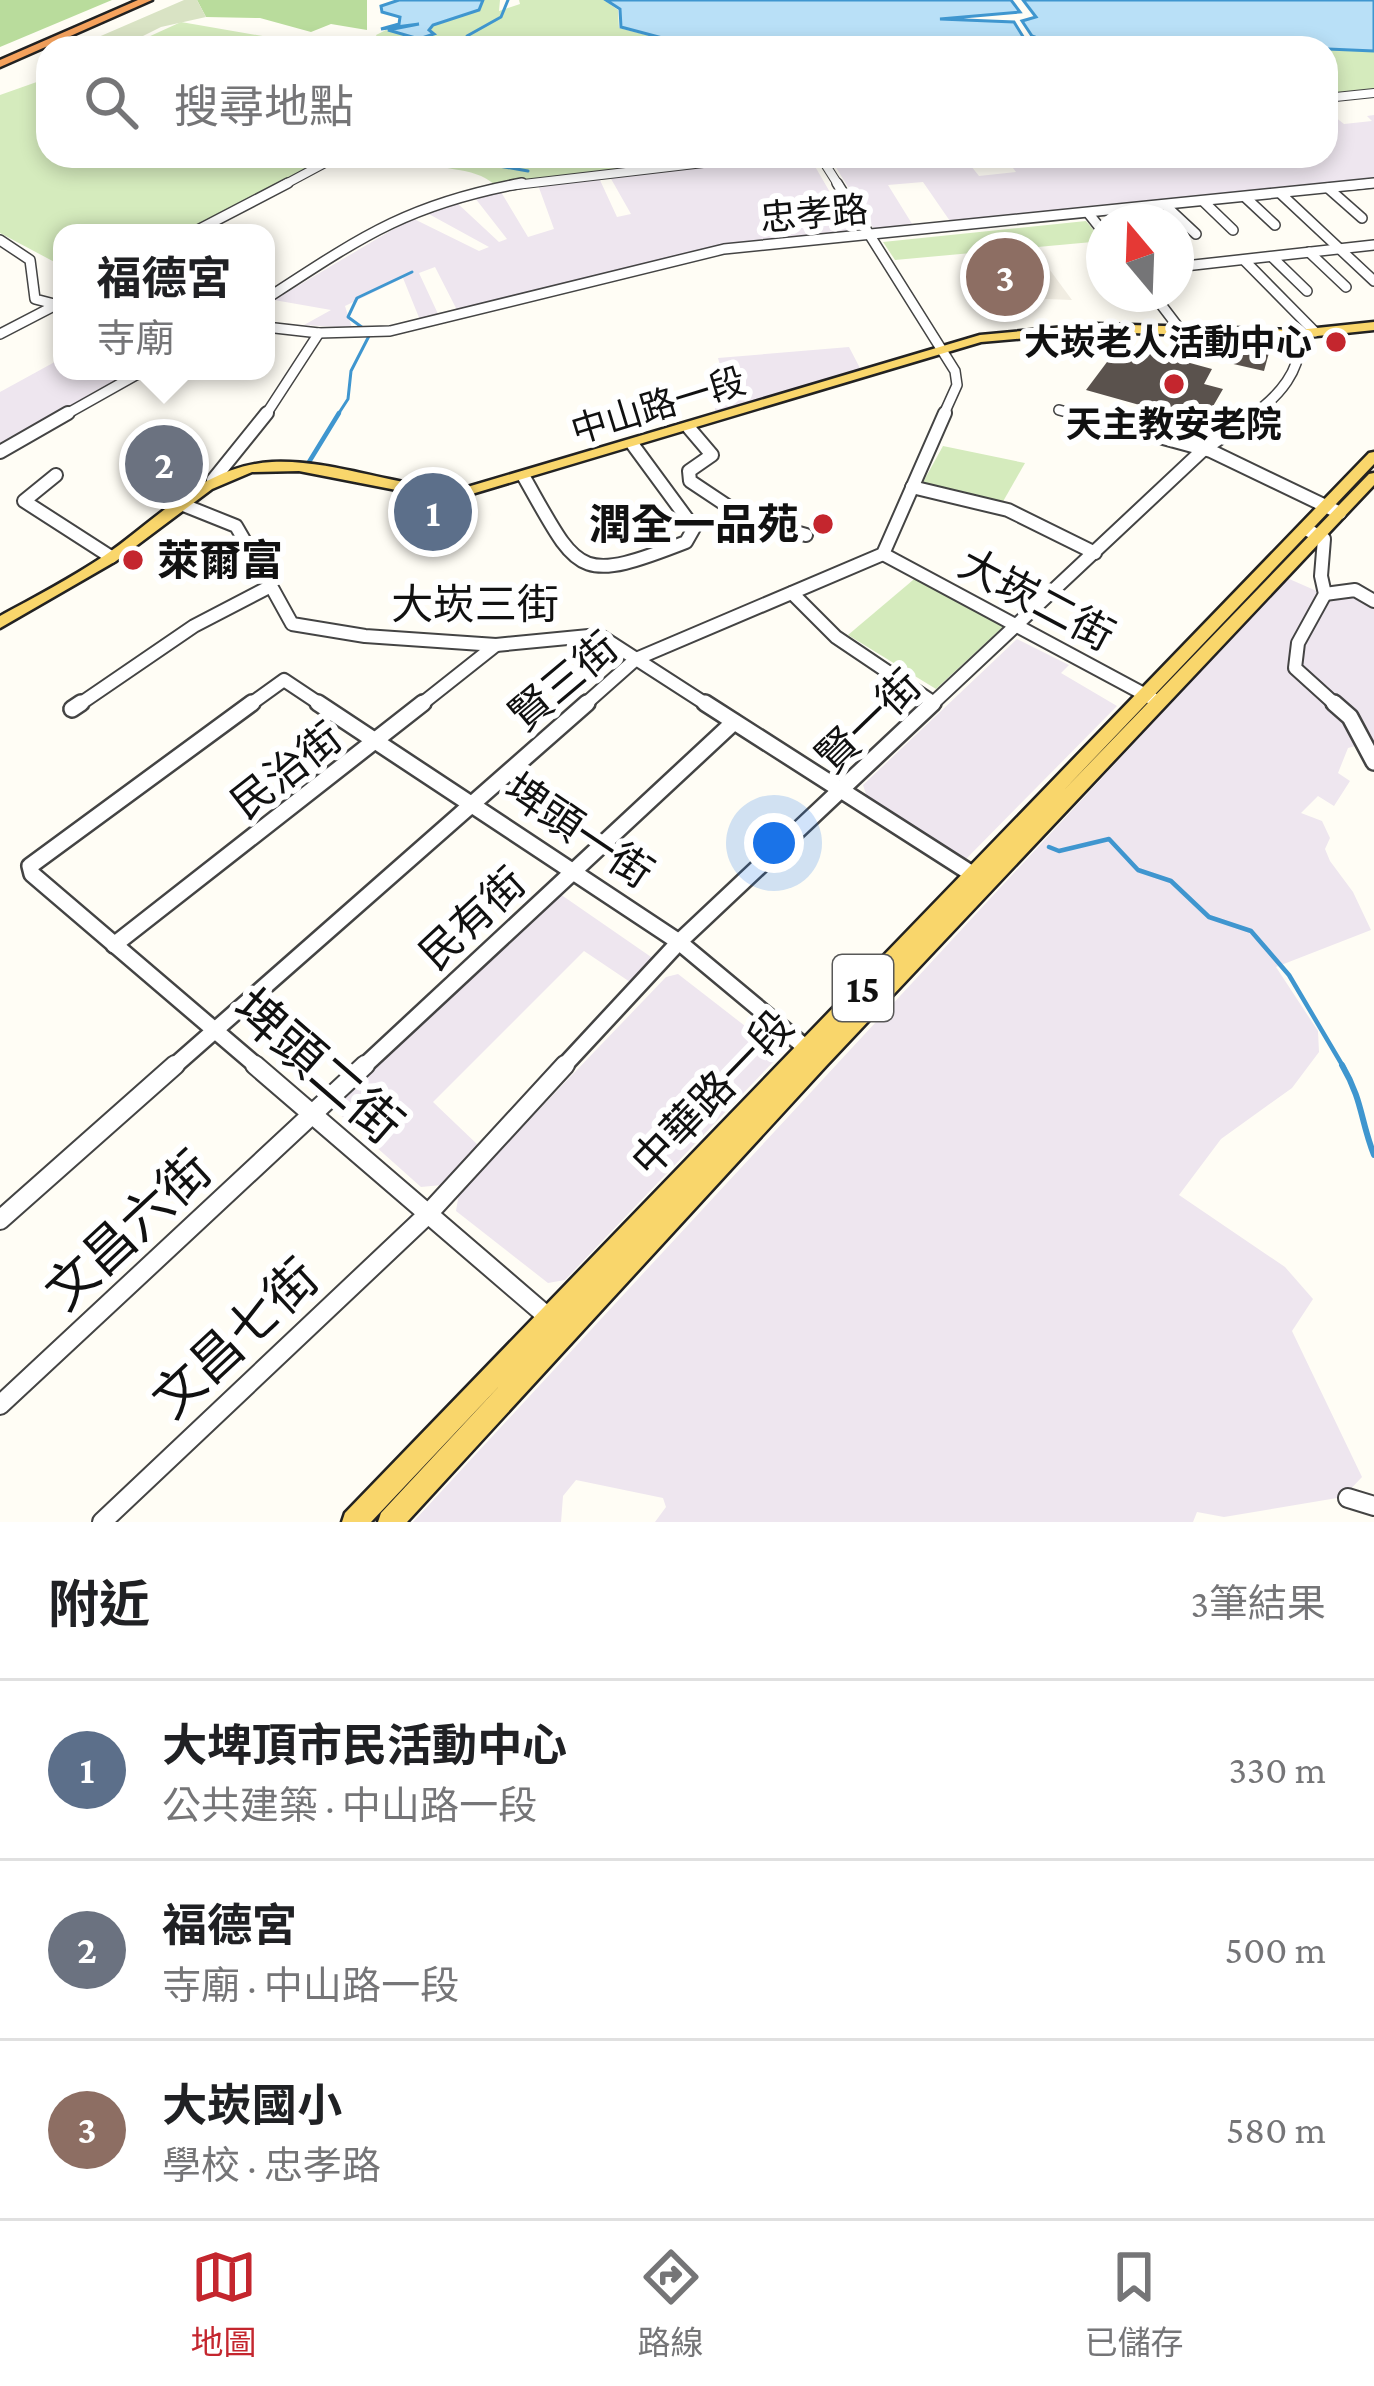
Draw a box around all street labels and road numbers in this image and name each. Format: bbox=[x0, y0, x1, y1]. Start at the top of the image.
street label: 忠孝路 bbox=[759, 189, 870, 239]
street label: 中山路一段 bbox=[566, 361, 750, 451]
street label: 大崁二街 bbox=[952, 539, 1122, 660]
street label: 大崁三街 bbox=[391, 581, 559, 628]
street label: 賢三街 bbox=[500, 623, 627, 740]
street label: 賢一街 bbox=[807, 661, 930, 782]
street label: 民治街 bbox=[222, 713, 350, 828]
street label: 埤頭一街 bbox=[496, 764, 662, 897]
street label: 民有街 bbox=[410, 858, 534, 979]
road number: 15 bbox=[833, 955, 893, 1021]
street label: 埤頭二街 bbox=[222, 978, 413, 1155]
street label: 中華路一段 bbox=[623, 1001, 802, 1185]
street label: 文昌六街 bbox=[34, 1140, 222, 1321]
street label: 文昌七街 bbox=[141, 1248, 329, 1429]

